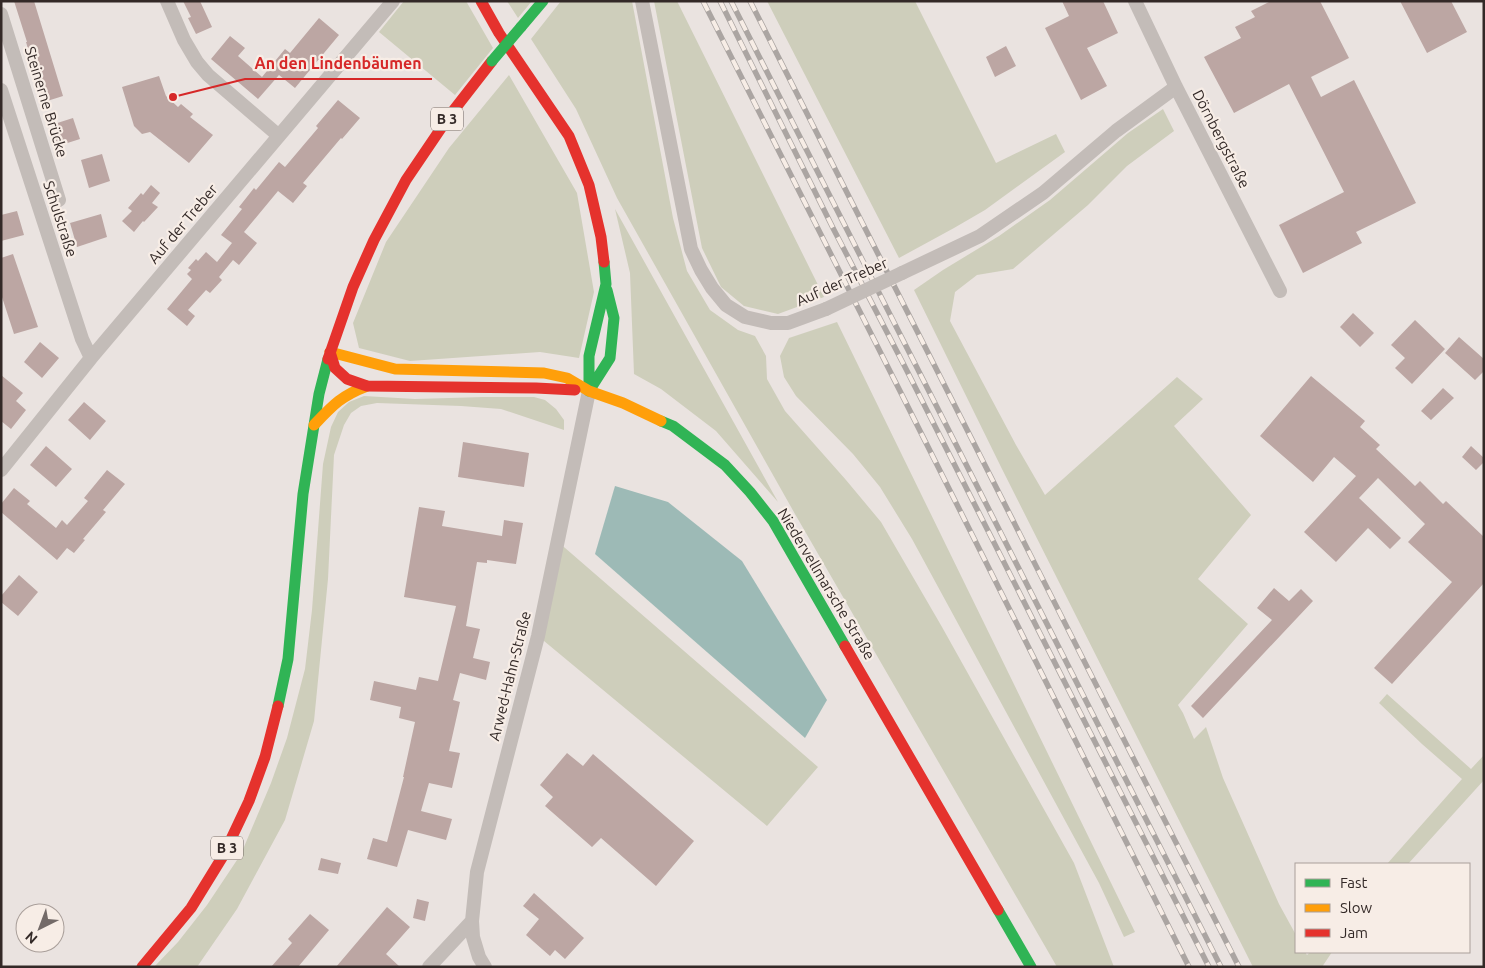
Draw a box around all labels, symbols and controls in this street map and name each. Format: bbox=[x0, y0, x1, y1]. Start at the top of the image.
street label: Steinerne Brücke bbox=[22, 44, 71, 159]
callout: An den Lindenbäumen bbox=[245, 48, 432, 79]
text: An den Lindenbäumen bbox=[254, 54, 422, 72]
street label: Dörnbergstraße bbox=[1189, 87, 1254, 191]
road number: B 3 bbox=[431, 108, 463, 130]
street label: Schulstraße bbox=[40, 179, 81, 259]
street label: Auf der Treber bbox=[145, 180, 221, 267]
street label: Auf der Treber bbox=[793, 254, 890, 309]
street label: Niedervellmarsche Straße bbox=[774, 505, 878, 663]
street label: Arwed-Hahn-Straße bbox=[485, 609, 534, 742]
road number: B 3 bbox=[211, 836, 243, 860]
legend bbox=[1295, 863, 1470, 953]
text: Fast bbox=[1340, 874, 1368, 891]
text: Slow bbox=[1340, 899, 1373, 916]
north arrow bbox=[15, 903, 65, 953]
text: Jam bbox=[1340, 924, 1368, 941]
text: N bbox=[22, 928, 41, 947]

